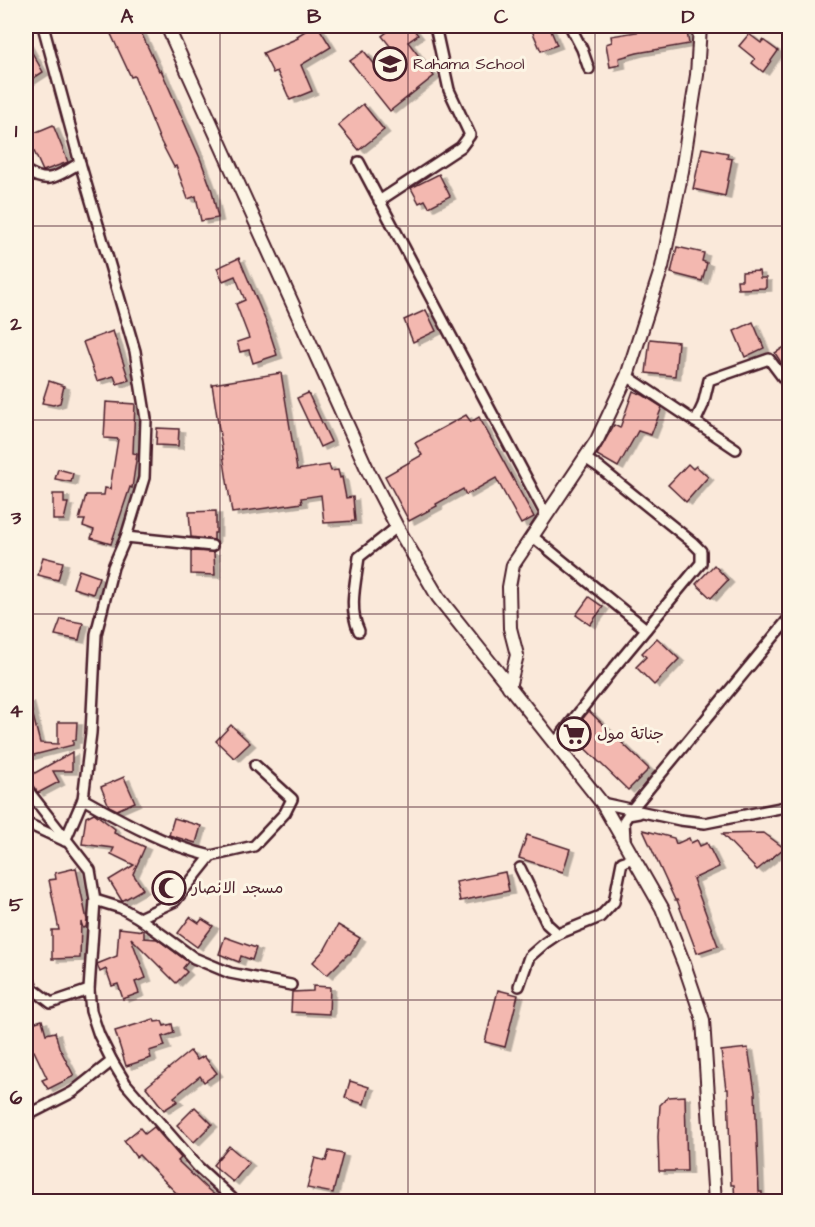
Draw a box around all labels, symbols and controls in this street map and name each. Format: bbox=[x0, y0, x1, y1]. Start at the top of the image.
text: A bbox=[121, 3, 134, 31]
text: B bbox=[307, 3, 322, 31]
text: C bbox=[494, 3, 509, 31]
text: D bbox=[682, 3, 695, 31]
school or university icon: Rahama School bbox=[372, 46, 408, 82]
place label: Rahama School bbox=[413, 53, 524, 75]
text: 1 bbox=[15, 117, 18, 145]
text: 2 bbox=[9, 310, 22, 338]
text: 3 bbox=[10, 504, 22, 532]
text: 4 bbox=[9, 697, 23, 725]
supermarket icon: جناتة مول bbox=[556, 716, 592, 752]
place label: جناتة مول bbox=[597, 723, 664, 745]
mosque icon: مسجد الانصار bbox=[151, 870, 187, 906]
place label: مسجد الانصار bbox=[190, 877, 283, 899]
text: 5 bbox=[9, 891, 24, 919]
text: 6 bbox=[10, 1084, 23, 1112]

